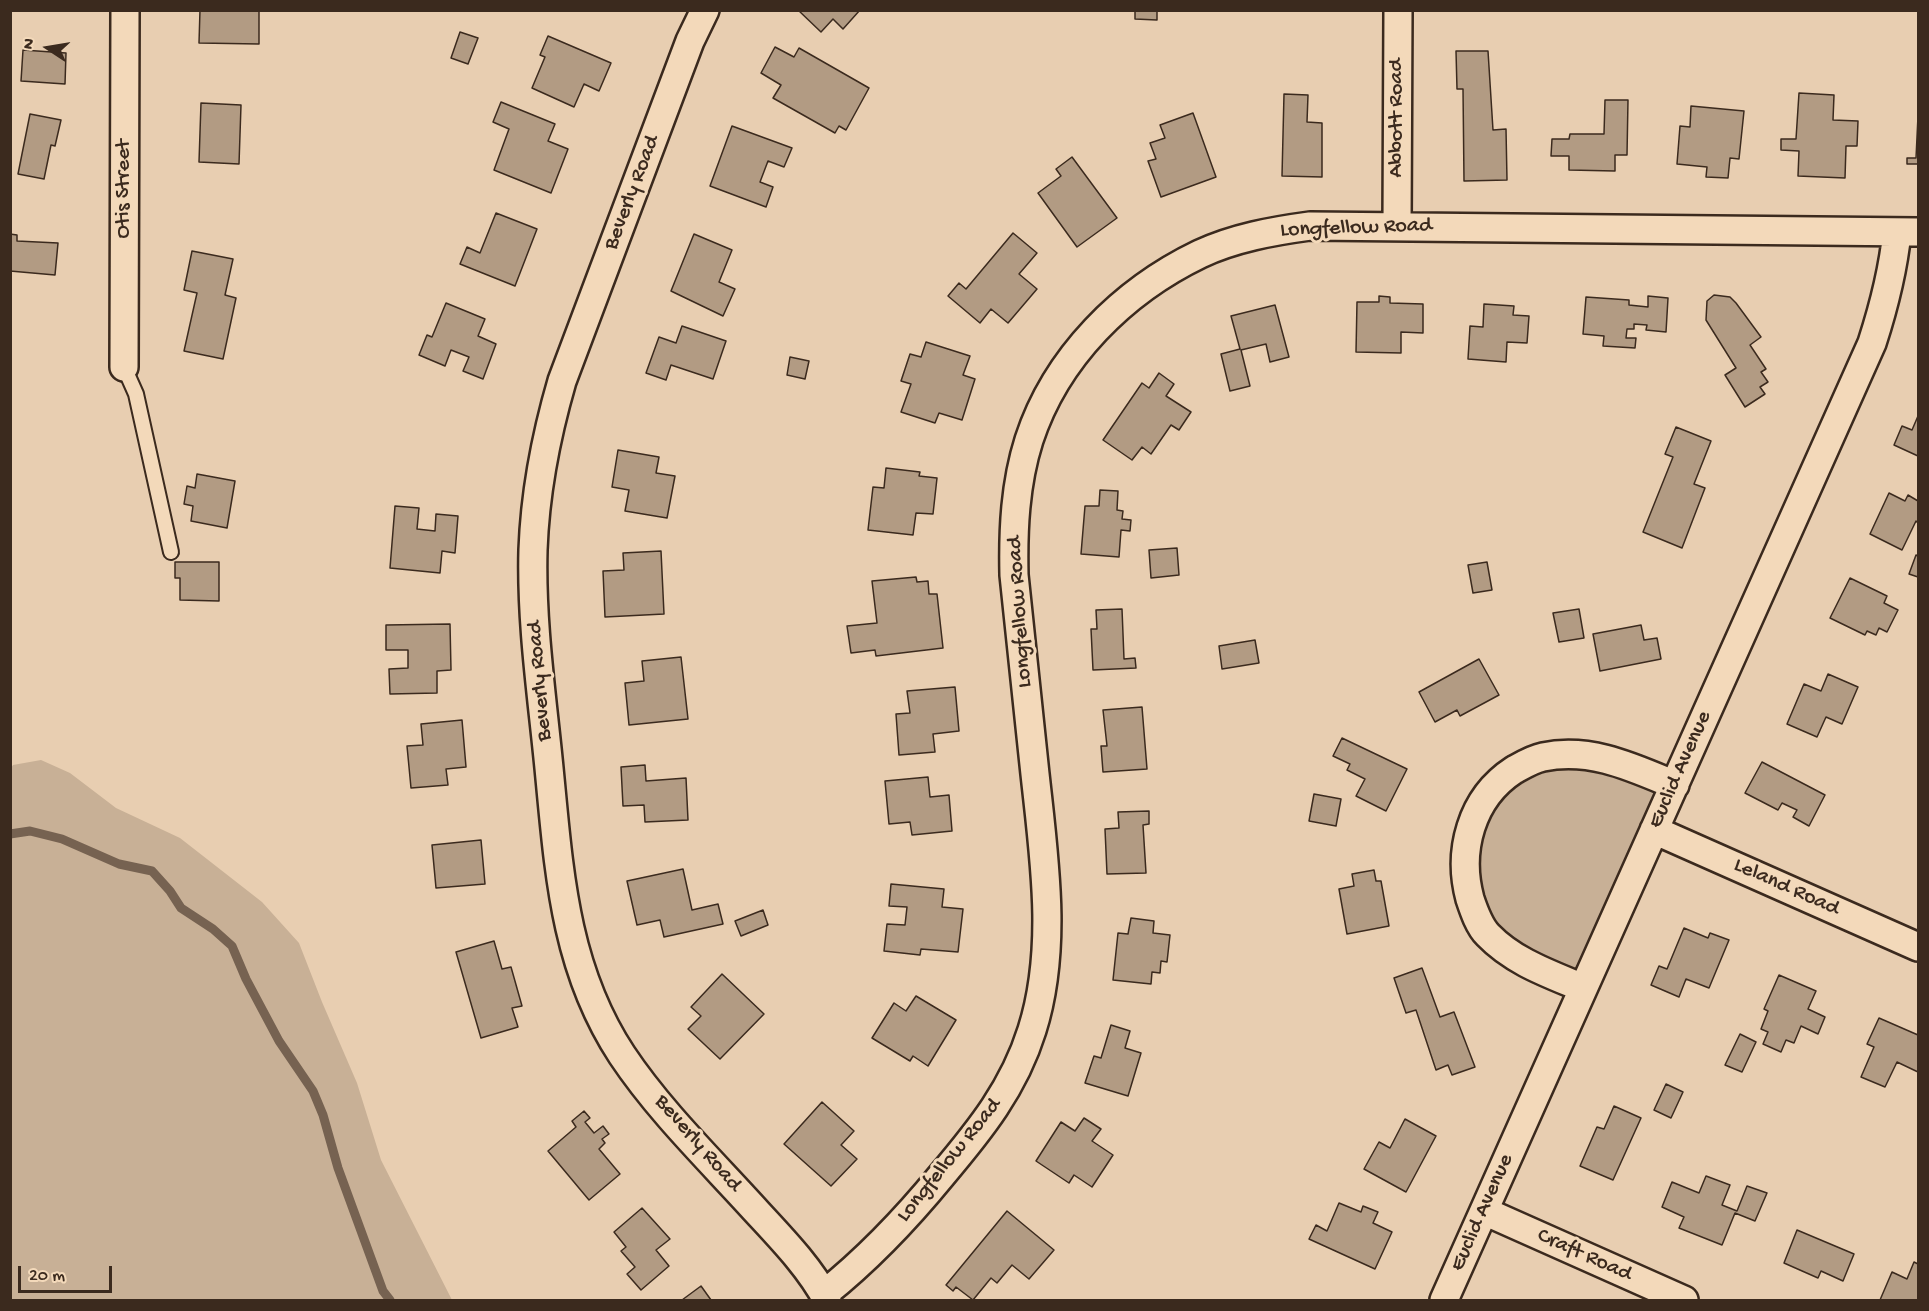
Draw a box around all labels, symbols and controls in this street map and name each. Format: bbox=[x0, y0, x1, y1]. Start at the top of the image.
north arrow bbox=[18, 18, 78, 78]
text: N bbox=[20, 37, 40, 51]
street label: Abbott Road bbox=[1385, 59, 1411, 177]
street label: Beverly Road bbox=[599, 132, 667, 254]
street label: Otis Street bbox=[112, 140, 138, 238]
street label: Longfellow Road bbox=[1280, 213, 1432, 245]
street label: Longfellow Road bbox=[1003, 535, 1039, 689]
street label: Beverly Road bbox=[523, 620, 559, 742]
street label: Euclid Avenue bbox=[1643, 707, 1719, 833]
street label: Leland Road bbox=[1729, 853, 1843, 923]
street label: Beverly Road bbox=[648, 1090, 746, 1198]
street label: Longfellow Road bbox=[892, 1094, 1008, 1228]
street label: Euclid Avenue bbox=[1445, 1150, 1521, 1276]
street label: Craft Road bbox=[1533, 1223, 1635, 1289]
scale bar bbox=[21, 1254, 116, 1292]
text: 20 m bbox=[29, 1266, 65, 1287]

